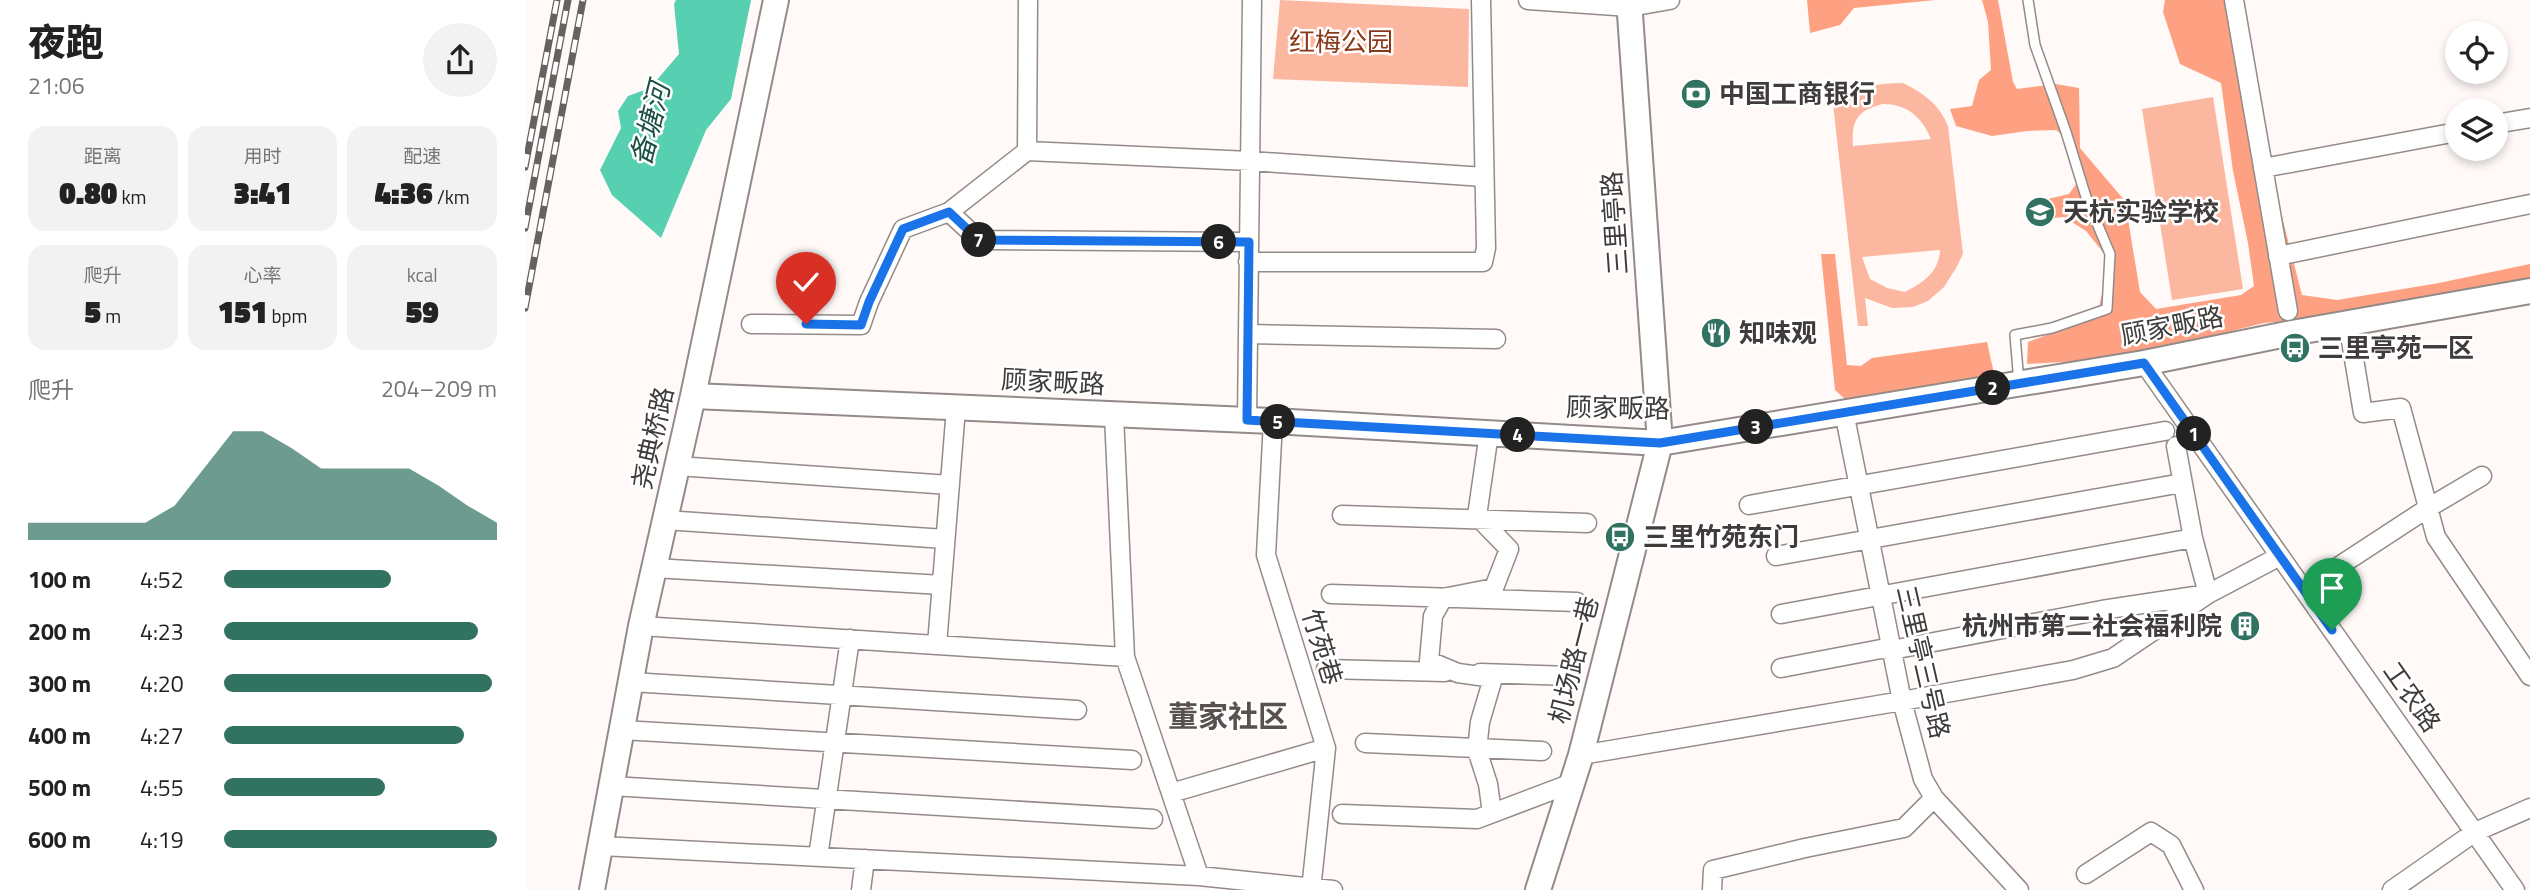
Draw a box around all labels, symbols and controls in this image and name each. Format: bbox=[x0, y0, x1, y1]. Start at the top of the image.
text: 夜跑 bbox=[28, 13, 104, 71]
map controls bbox=[2445, 21, 2508, 161]
button: locate bbox=[2445, 21, 2508, 84]
park label: 红梅公园 bbox=[1289, 22, 1393, 61]
button: share bbox=[423, 23, 497, 97]
text: 21:06 bbox=[28, 68, 85, 103]
water label: 备塘河 bbox=[618, 73, 682, 170]
place label: 中国工商银行 bbox=[1719, 74, 1875, 113]
bank icon: 中国工商银行 bbox=[1679, 77, 1713, 111]
button: layers bbox=[2445, 98, 2508, 161]
text: 距离 bbox=[84, 141, 122, 170]
text: 用时 bbox=[243, 141, 282, 170]
text: 配速 bbox=[403, 141, 441, 170]
text: 0.80 bbox=[59, 170, 117, 216]
text: 3:41 bbox=[233, 170, 292, 216]
text: 4:36 bbox=[375, 170, 433, 216]
street label: 三里亭路 bbox=[1591, 170, 1638, 276]
text: km bbox=[117, 182, 146, 211]
text: /km bbox=[433, 182, 470, 211]
place label: 天杭实验学校 bbox=[2063, 192, 2219, 231]
school or university icon: 天杭实验学校 bbox=[2023, 195, 2057, 229]
pin: 7 bbox=[961, 222, 997, 258]
pin: 6 bbox=[1201, 224, 1237, 260]
text: 7 bbox=[973, 225, 984, 254]
text: 6 bbox=[1213, 227, 1224, 256]
pin bbox=[776, 252, 836, 324]
text: 爬升 bbox=[84, 260, 122, 289]
text: 心率 bbox=[243, 260, 282, 289]
text: kcal bbox=[407, 260, 438, 289]
icon: check bbox=[787, 263, 825, 301]
text: 5 bbox=[85, 289, 101, 335]
text: 151 bbox=[218, 289, 267, 335]
text: 59 bbox=[406, 289, 439, 335]
street label: 顾家畈路 bbox=[2117, 296, 2227, 355]
text: m bbox=[101, 301, 121, 330]
text: bpm bbox=[267, 301, 307, 330]
place label: 知味观 bbox=[1739, 313, 1817, 352]
restaurant icon: 知味观 bbox=[1699, 316, 1733, 350]
place label: 三里亭苑一区 bbox=[2318, 328, 2474, 367]
bus stop icon: 三里亭苑一区 bbox=[2278, 331, 2312, 365]
street label: 顾家畈路 bbox=[1000, 359, 1106, 404]
pin: 2 bbox=[1975, 370, 2011, 406]
text: 204–209 m bbox=[381, 371, 497, 406]
text: 爬升 bbox=[28, 372, 74, 407]
text: 2 bbox=[1987, 373, 1998, 402]
street label: 尧典桥路 bbox=[622, 383, 683, 493]
street label: 顾家畈路 bbox=[1566, 387, 1670, 428]
pin: 5 bbox=[1261, 404, 1295, 440]
text: 5 bbox=[1272, 407, 1283, 436]
pin: 3 bbox=[1739, 410, 1773, 444]
text: 3 bbox=[1750, 412, 1761, 441]
pin: 1 bbox=[2177, 416, 2211, 452]
pin: 4 bbox=[1501, 418, 1535, 452]
text: 1 bbox=[2188, 419, 2199, 448]
text: 4 bbox=[1512, 420, 1523, 449]
place label: 三里竹苑东门 bbox=[1643, 517, 1799, 556]
bus stop icon: 三里竹苑东门 bbox=[1603, 520, 1637, 554]
pin bbox=[2302, 558, 2362, 630]
text: 100 m bbox=[28, 562, 91, 597]
text: 4:52 bbox=[140, 562, 184, 597]
icon: arrive bbox=[2313, 569, 2351, 607]
street label: 三里亭三号路 bbox=[1887, 581, 1960, 742]
street label: 机场路一巷 bbox=[1539, 592, 1608, 728]
street label: 竹苑巷 bbox=[1292, 604, 1353, 690]
place label: 杭州市第二社会福利院 bbox=[1962, 606, 2222, 645]
building icon: 杭州市第二社会福利院 bbox=[2228, 609, 2262, 643]
text: 200 m bbox=[28, 614, 91, 649]
text: 4:23 bbox=[140, 614, 184, 649]
street label: 工农路 bbox=[2374, 654, 2451, 740]
text: 300 m bbox=[28, 666, 91, 701]
text: 4:20 bbox=[140, 666, 184, 701]
district label: 董家社区 bbox=[1168, 693, 1288, 739]
text: 400 m bbox=[28, 718, 91, 753]
text: 4:27 bbox=[140, 718, 184, 753]
text: 500 m bbox=[28, 770, 91, 805]
text: 4:55 bbox=[140, 770, 184, 805]
text: 600 m bbox=[28, 822, 91, 857]
text: 4:19 bbox=[140, 822, 184, 857]

